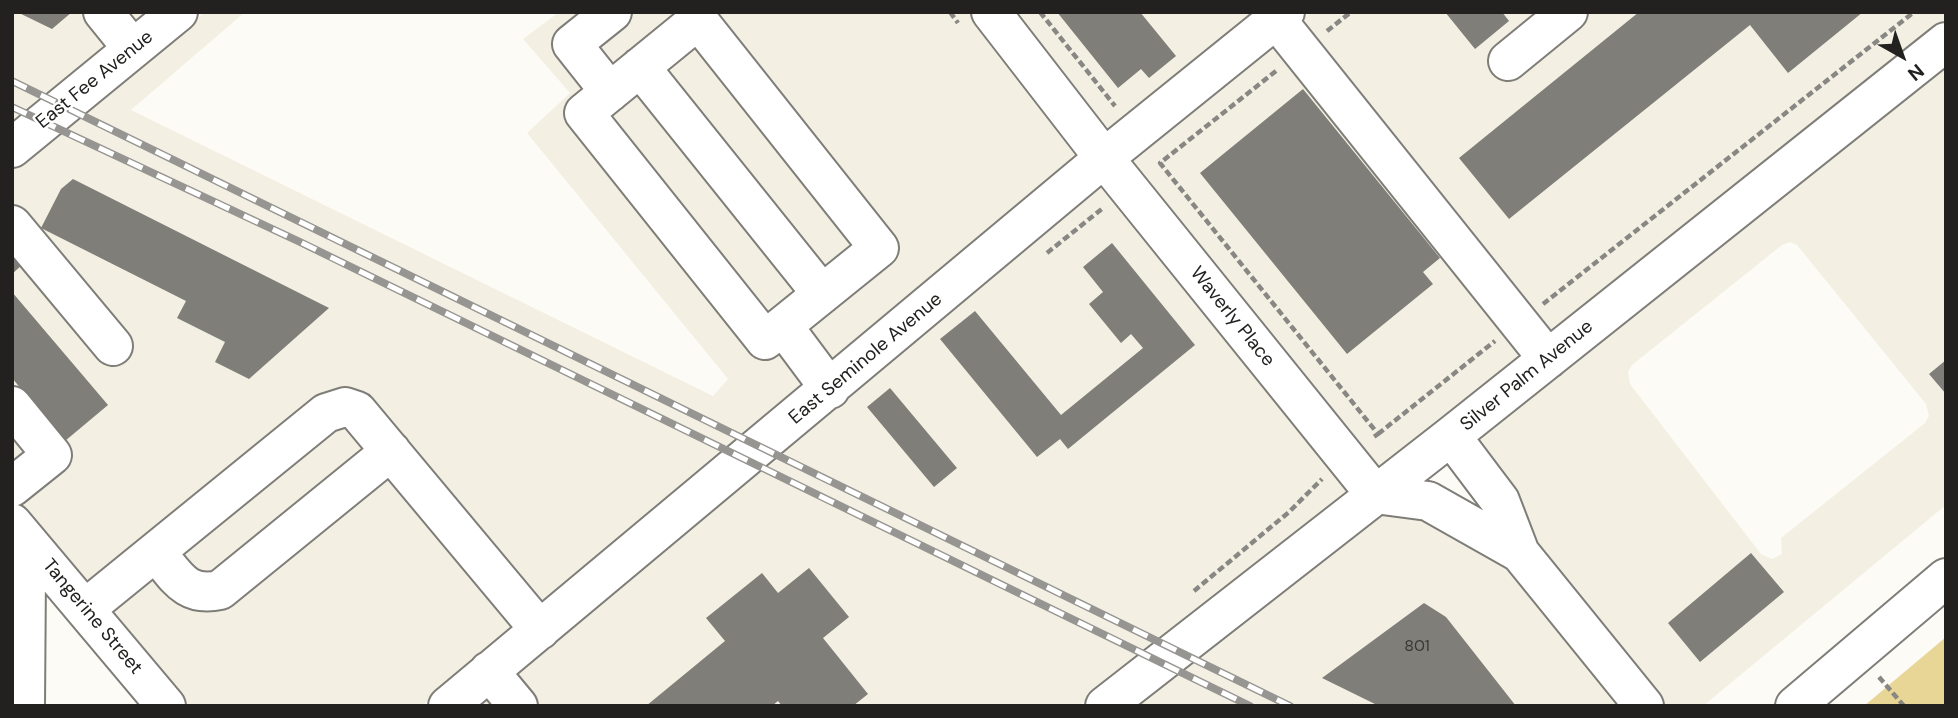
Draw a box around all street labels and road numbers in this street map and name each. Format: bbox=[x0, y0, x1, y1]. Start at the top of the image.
street label: East Fee Avenue bbox=[32, 26, 158, 134]
street label: Waverly Place bbox=[1185, 262, 1279, 372]
street label: East Seminole Avenue bbox=[785, 288, 947, 430]
street label: Silver Palm Avenue bbox=[1456, 316, 1598, 436]
street label: Tangerine Street bbox=[37, 555, 147, 679]

